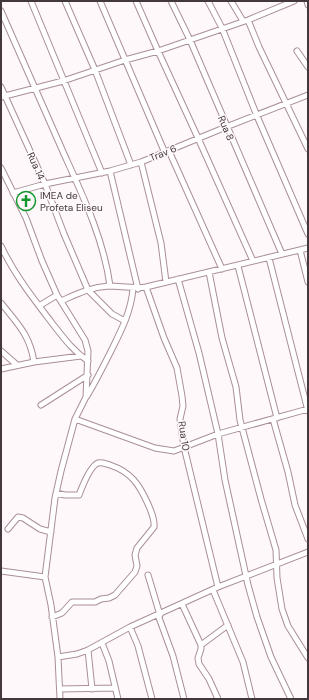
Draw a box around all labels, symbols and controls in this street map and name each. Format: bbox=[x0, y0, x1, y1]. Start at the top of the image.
street label: Rua 8 bbox=[215, 114, 237, 142]
street label: Trav 6 bbox=[147, 142, 179, 164]
street label: Rua 14 bbox=[24, 150, 48, 182]
place label: IMEA de Profeta Eliseu bbox=[40, 189, 103, 214]
church icon: IMEA de Profeta Eliseu bbox=[15, 190, 37, 212]
street label: Rua 10 bbox=[175, 420, 193, 452]

